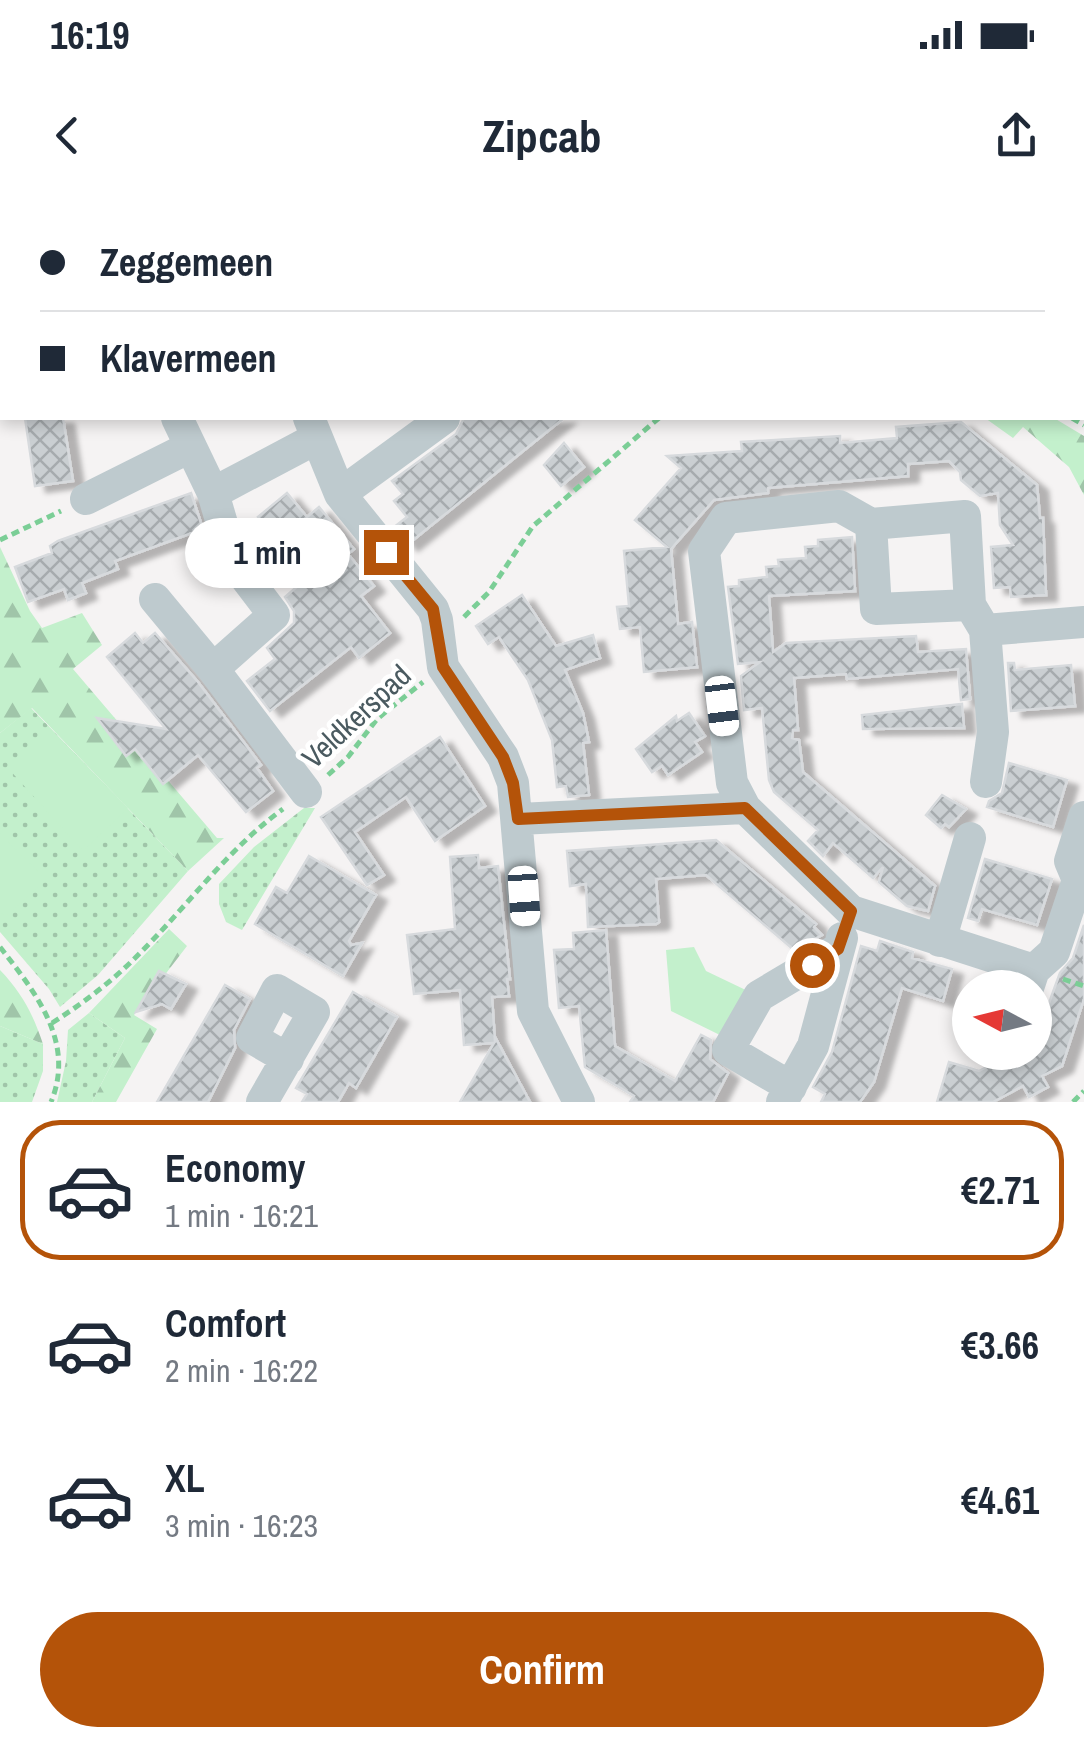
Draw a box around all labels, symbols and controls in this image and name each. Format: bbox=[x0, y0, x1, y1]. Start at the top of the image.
text: 16:19 bbox=[50, 10, 130, 61]
text: Zipcab bbox=[483, 105, 601, 166]
icon: back bbox=[40, 108, 95, 163]
icon: share bbox=[989, 108, 1044, 163]
text: Zeggemeen bbox=[100, 237, 273, 288]
text: Klavermeen bbox=[100, 333, 277, 384]
callout: 1 min bbox=[186, 517, 351, 587]
route end bbox=[364, 530, 409, 575]
text: 1 min bbox=[233, 531, 302, 574]
street label: Veldkerspad bbox=[293, 655, 419, 777]
car bbox=[703, 674, 741, 738]
car bbox=[507, 865, 541, 927]
route start bbox=[790, 943, 835, 988]
north arrow bbox=[952, 970, 1052, 1070]
map controls bbox=[952, 970, 1052, 1070]
text: Economy bbox=[165, 1143, 305, 1194]
icon: car bbox=[45, 1145, 135, 1235]
text: €2.71 bbox=[961, 1165, 1039, 1216]
text: 1 min · 16:21 bbox=[165, 1194, 318, 1237]
text: Comfort bbox=[165, 1298, 286, 1349]
icon: car bbox=[45, 1300, 135, 1390]
text: €3.66 bbox=[961, 1320, 1039, 1371]
text: 2 min · 16:22 bbox=[165, 1349, 318, 1392]
text: XL bbox=[165, 1453, 205, 1504]
icon: car bbox=[45, 1455, 135, 1545]
text: €4.61 bbox=[961, 1475, 1039, 1526]
text: 3 min · 16:23 bbox=[165, 1504, 318, 1547]
button: Confirm bbox=[40, 1612, 1044, 1727]

